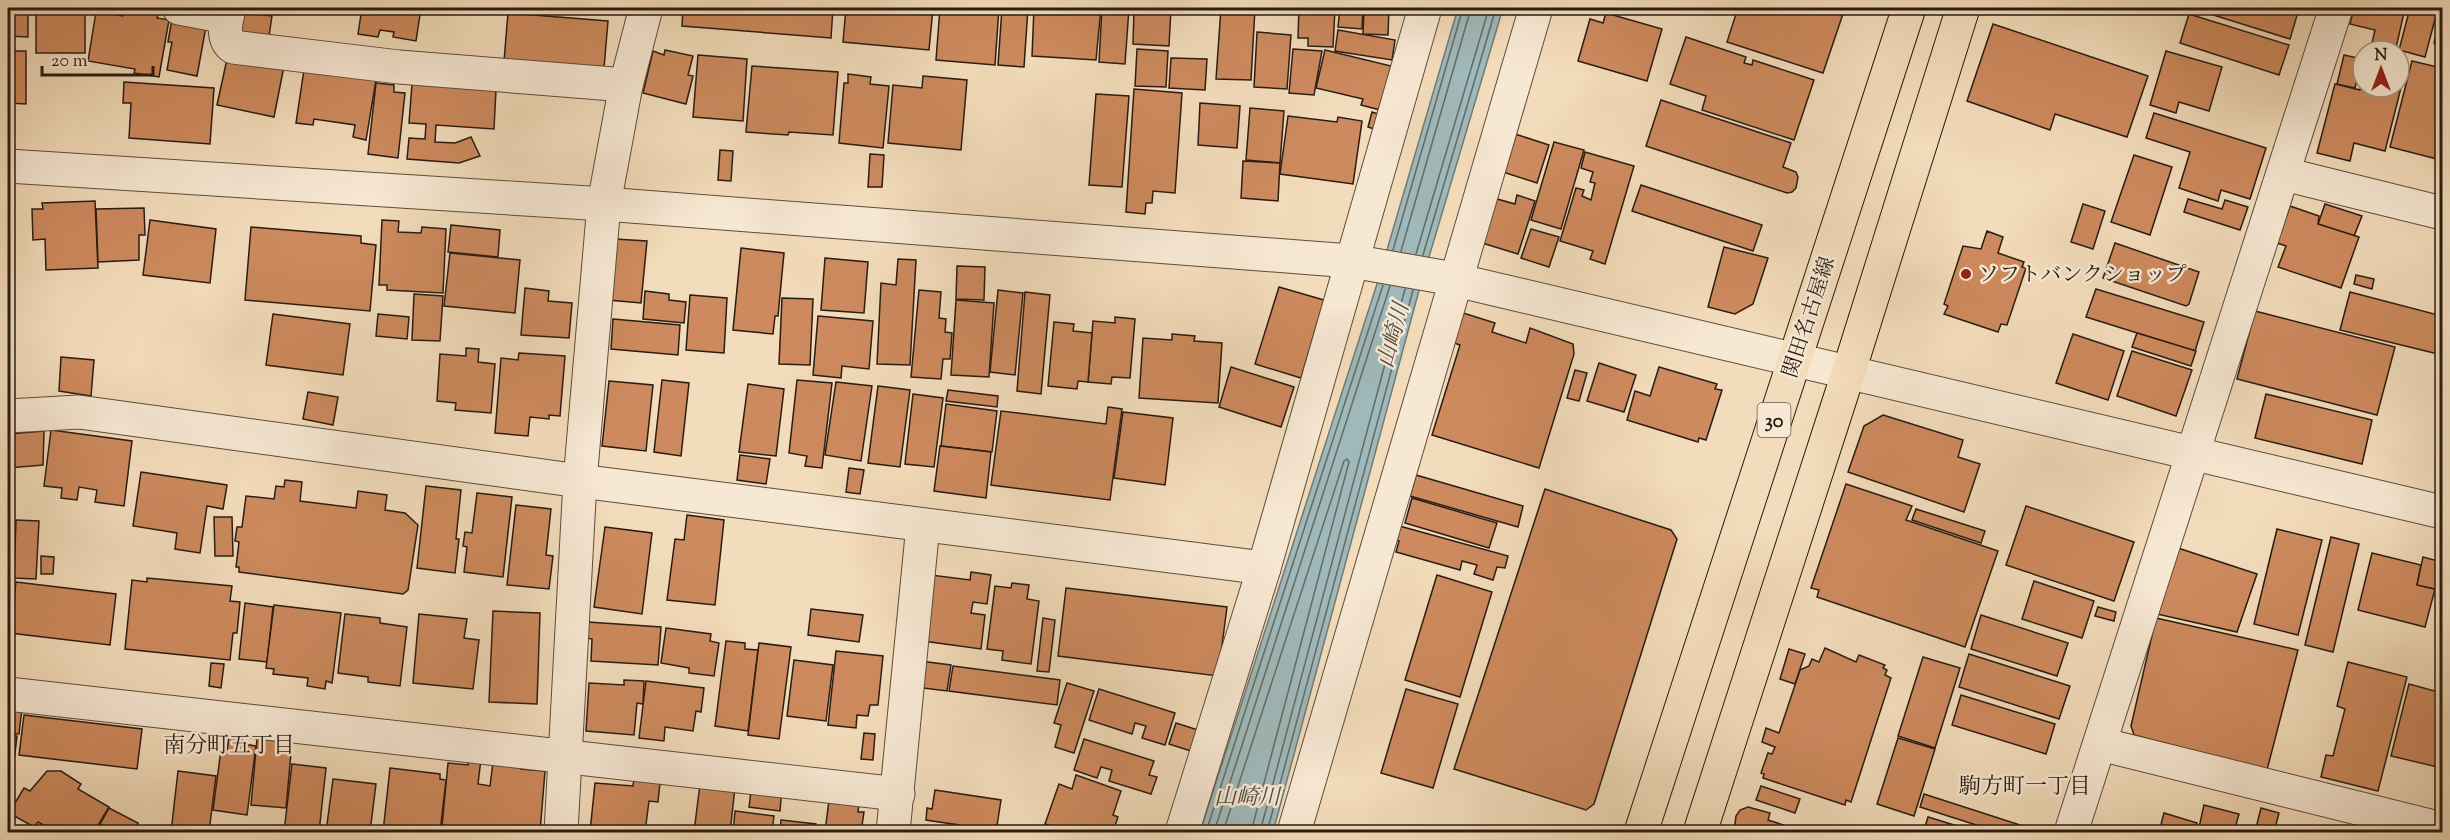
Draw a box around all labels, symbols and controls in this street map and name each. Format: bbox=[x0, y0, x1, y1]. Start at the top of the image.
scale bar bbox=[42, 39, 153, 77]
north arrow bbox=[2351, 39, 2411, 99]
text: N bbox=[2375, 45, 2388, 68]
text: 20 m bbox=[51, 49, 88, 75]
street label: 関田名古屋線 bbox=[1776, 253, 1844, 382]
place label: ソフトバンクショップ bbox=[1978, 261, 2187, 291]
marker: ソフトバンクショップ bbox=[1959, 267, 1973, 281]
water label: 山崎川 bbox=[1371, 298, 1419, 372]
road number: 30 bbox=[1758, 403, 1790, 437]
district label: 南分町五丁目 bbox=[163, 731, 295, 763]
district label: 駒方町一丁目 bbox=[1959, 772, 2091, 804]
water label: 山崎川 bbox=[1214, 783, 1282, 815]

